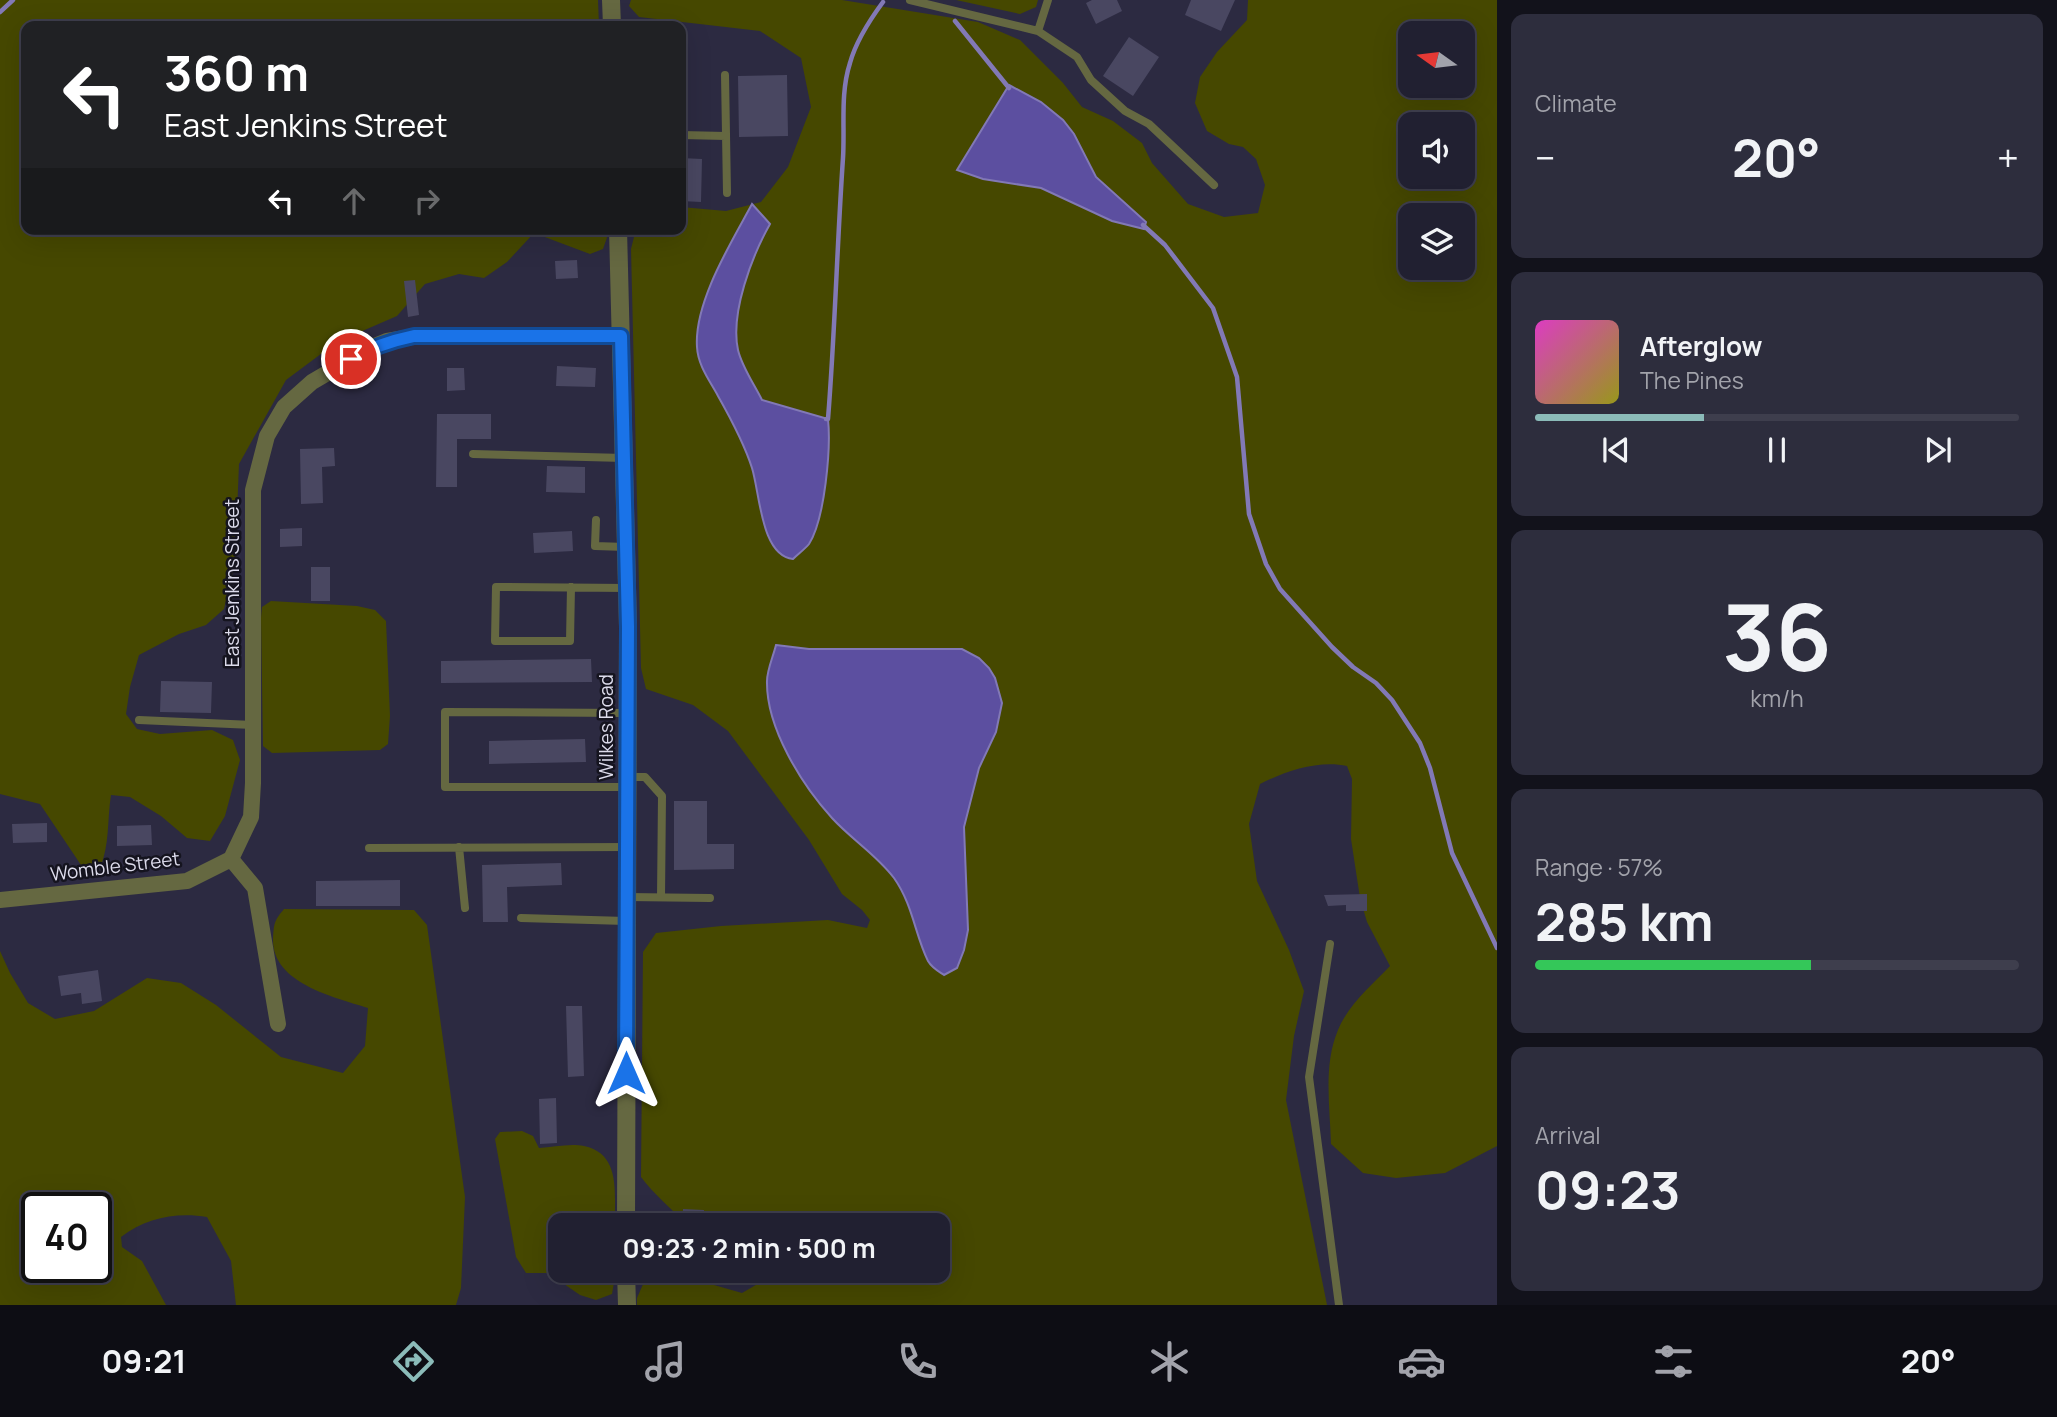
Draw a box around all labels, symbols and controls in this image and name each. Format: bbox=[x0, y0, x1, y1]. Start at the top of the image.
north arrow bbox=[1398, 21, 1475, 98]
map controls bbox=[1398, 21, 1475, 280]
text: 360 m bbox=[164, 39, 309, 106]
icon: left bbox=[49, 49, 140, 140]
text: Climate bbox=[1535, 87, 1617, 119]
text: East Jenkins Street bbox=[164, 103, 448, 147]
button: sound bbox=[1398, 112, 1475, 189]
text: 20° bbox=[1732, 122, 1821, 193]
text: − bbox=[1535, 131, 1556, 183]
text: + bbox=[1997, 131, 2019, 183]
icon: left bbox=[262, 182, 300, 220]
icon: ahead bbox=[335, 182, 373, 220]
icon: right bbox=[408, 182, 446, 220]
button: layers bbox=[1398, 203, 1475, 280]
text: Afterglow bbox=[1640, 328, 1762, 364]
pin bbox=[321, 329, 381, 389]
icon: arrive bbox=[332, 340, 370, 378]
text: The Pines bbox=[1640, 364, 1744, 396]
icon: previous bbox=[1597, 431, 1635, 469]
icon: pause bbox=[1758, 431, 1796, 469]
icon: next bbox=[1919, 431, 1957, 469]
street label: East Jenkins Street bbox=[219, 499, 245, 667]
text: 36 bbox=[1722, 574, 1832, 698]
street label: Wilkes Road bbox=[593, 674, 619, 780]
text: km/h bbox=[1750, 682, 1804, 714]
street label: Womble Street bbox=[49, 845, 181, 887]
text: Range · 57% bbox=[1535, 851, 1663, 883]
text: 285 km bbox=[1535, 886, 1713, 957]
position arrow bbox=[589, 1036, 663, 1110]
text: Arrival bbox=[1535, 1119, 1601, 1151]
text: 09:23 bbox=[1535, 1154, 1681, 1225]
speed limit sign: 40 bbox=[21, 1192, 112, 1283]
text: 09:23 · 2 min · 500 m bbox=[622, 1230, 876, 1266]
icon: directions bbox=[389, 1337, 438, 1386]
icon: music bbox=[641, 1337, 690, 1386]
icon: phone bbox=[893, 1337, 942, 1386]
icon: climate bbox=[1145, 1337, 1194, 1386]
icon: car bbox=[1397, 1337, 1446, 1386]
icon: filters bbox=[1649, 1337, 1698, 1386]
text: 09:21 bbox=[101, 1339, 186, 1383]
text: 20° bbox=[1901, 1339, 1956, 1383]

